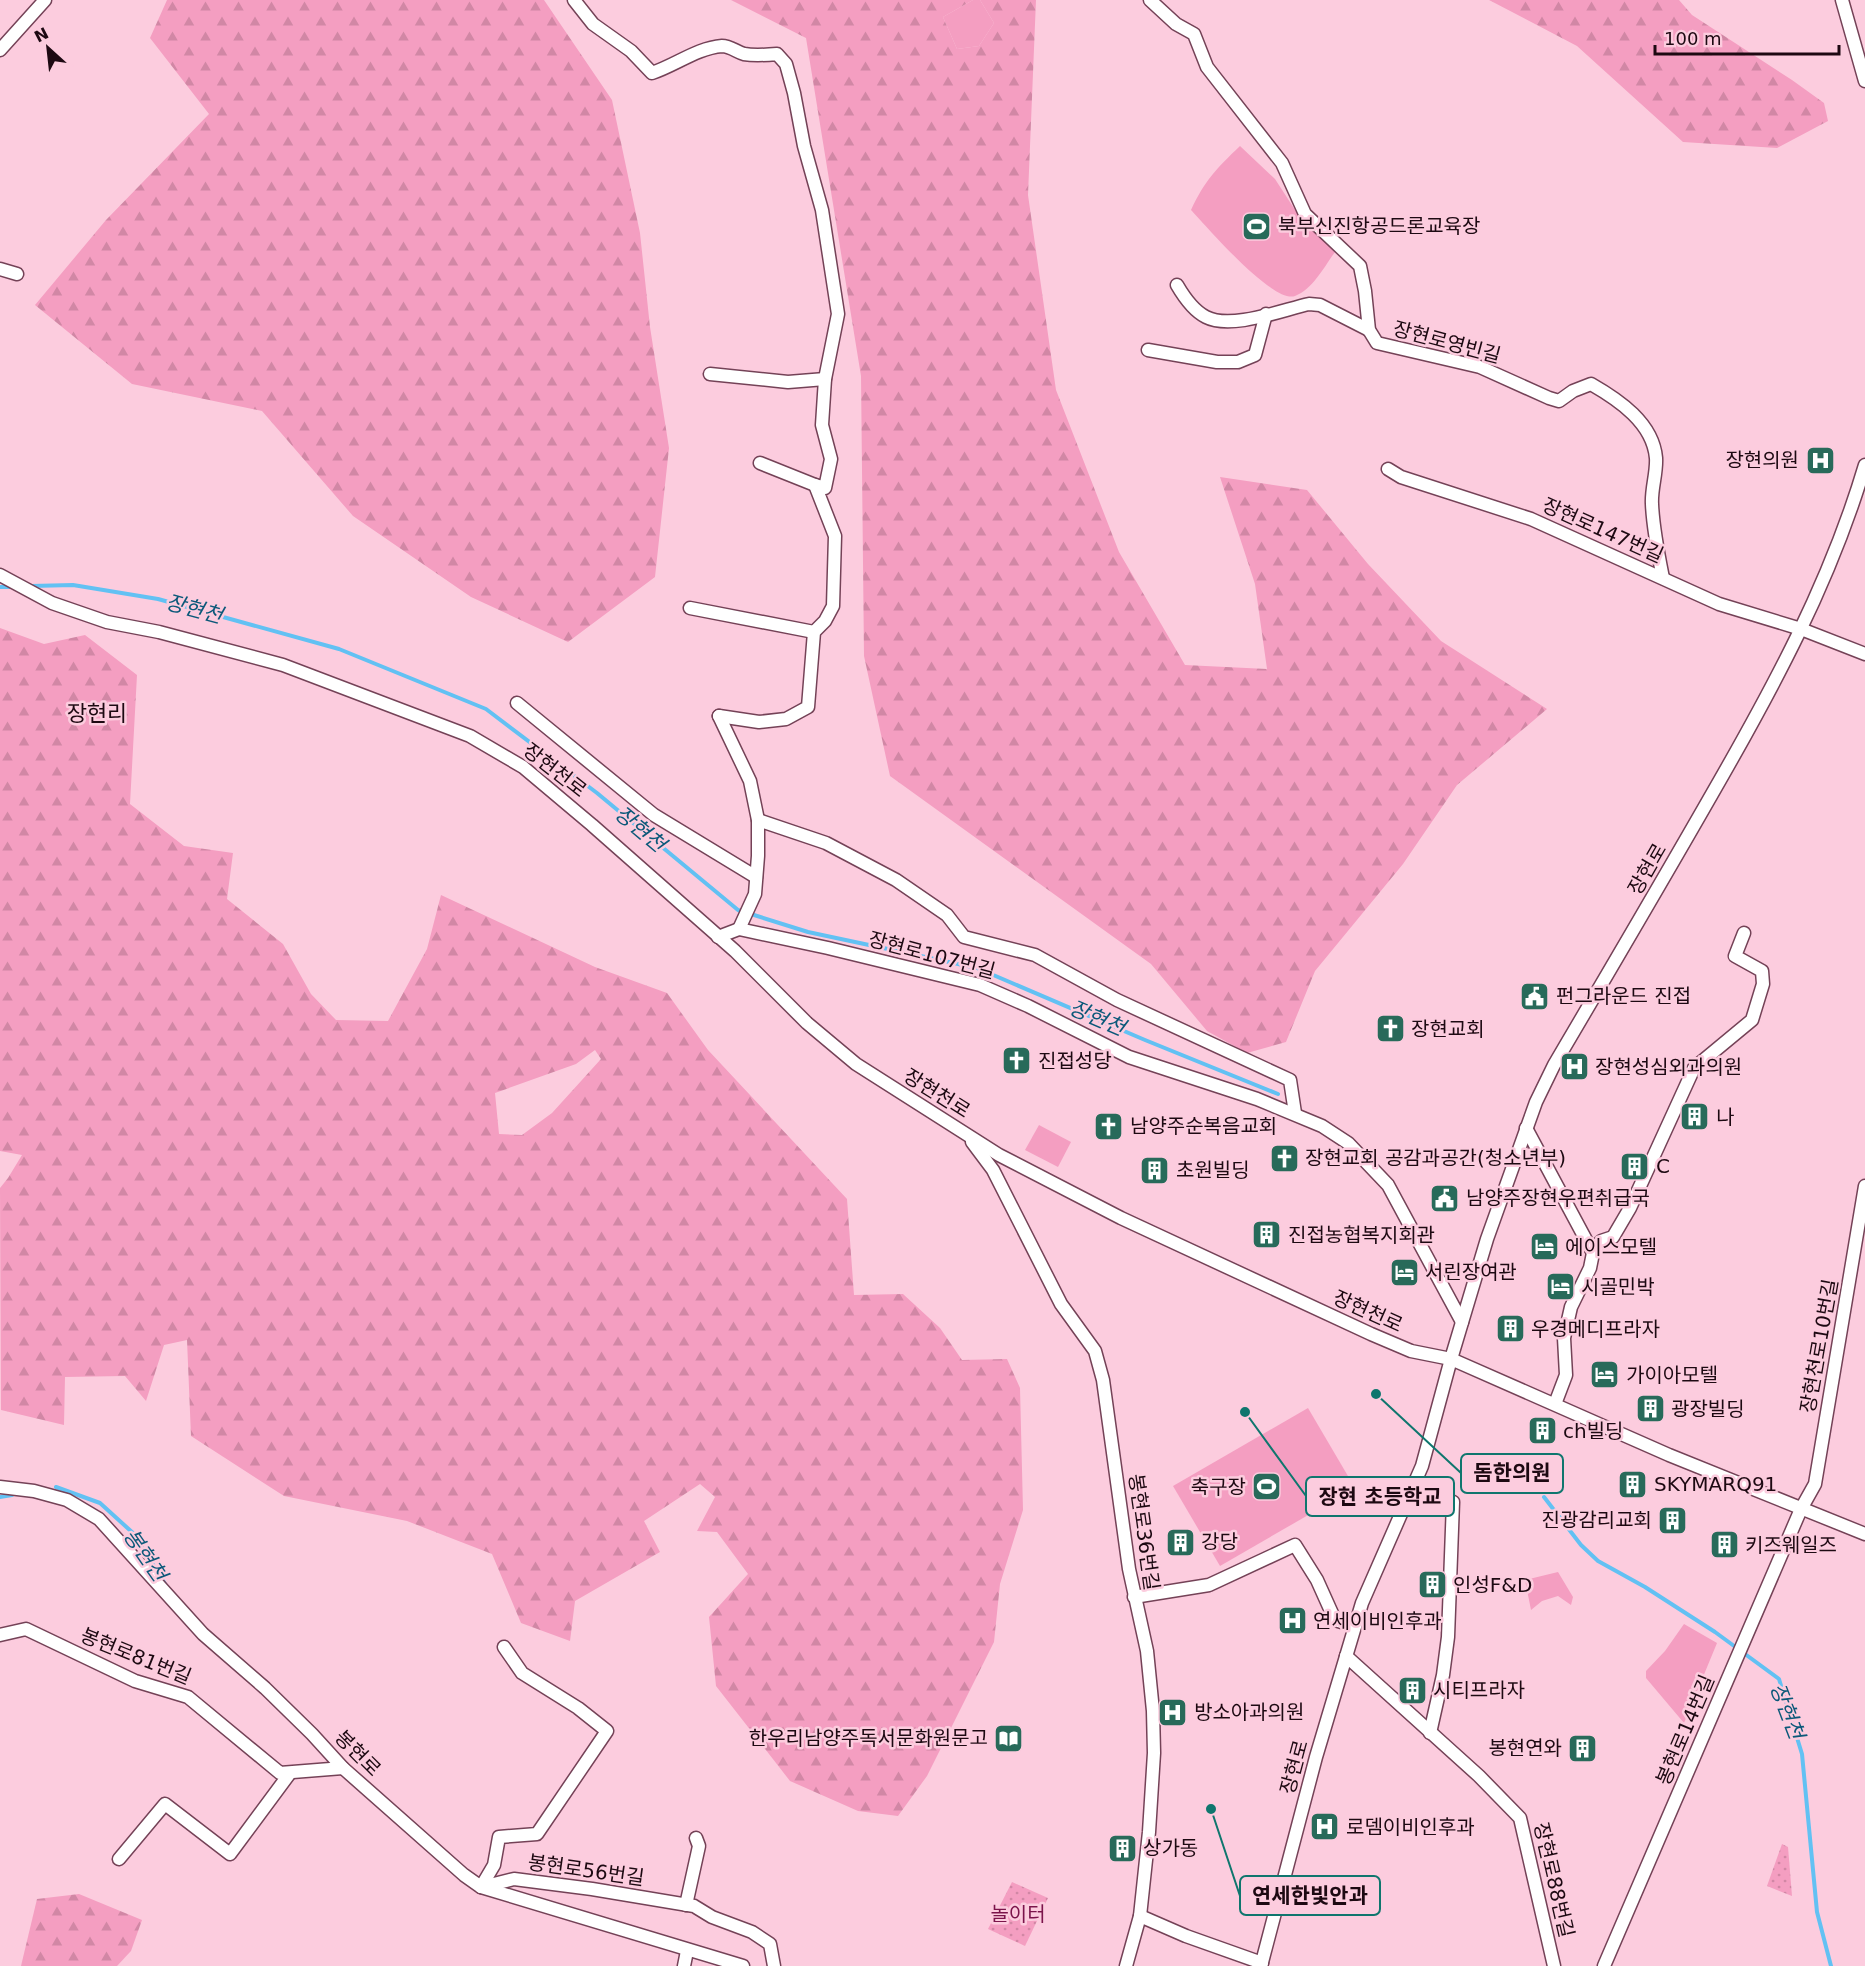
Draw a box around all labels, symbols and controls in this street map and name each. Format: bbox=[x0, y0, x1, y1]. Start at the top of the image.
north arrow bbox=[18, 18, 78, 78]
scale bar bbox=[1655, 18, 1840, 56]
text: N bbox=[31, 24, 52, 47]
text: 100 m bbox=[1664, 28, 1722, 49]
sports icon: 북부신진항공드론교육장 bbox=[1241, 210, 1273, 242]
place label: 북부신진항공드론교육장 bbox=[1278, 214, 1480, 238]
street label: 장현로영빈길 bbox=[1391, 316, 1503, 368]
hospital icon: 장현의원 bbox=[1804, 444, 1836, 476]
place label: 장현의원 bbox=[1725, 448, 1799, 472]
street label: 장현로147번길 bbox=[1539, 493, 1667, 567]
water label: 장현천 bbox=[163, 590, 228, 629]
district label: 장현리 bbox=[67, 701, 127, 726]
street label: 장현천로 bbox=[519, 738, 591, 802]
water label: 장현천 bbox=[610, 801, 672, 859]
street label: 장현로 bbox=[1623, 839, 1671, 899]
street label: 장현로107번길 bbox=[866, 927, 998, 983]
public building icon: 펀그라운드 진접 bbox=[1519, 980, 1551, 1012]
place label: 펀그라운드 진접 bbox=[1556, 984, 1691, 1008]
water label: 장현천 bbox=[1066, 996, 1131, 1041]
church icon: 장현교회 bbox=[1374, 1013, 1406, 1045]
place label: 장현교회 bbox=[1411, 1017, 1485, 1041]
church icon: 진접성당 bbox=[1001, 1045, 1033, 1077]
place label: 진접성당 bbox=[1038, 1049, 1112, 1073]
hospital icon: 장현성심외과의원 bbox=[1558, 1051, 1590, 1083]
place label: 장현성심외과의원 bbox=[1595, 1055, 1742, 1079]
street label: 장현천로 bbox=[899, 1063, 975, 1123]
building icon: 나 bbox=[1679, 1101, 1711, 1133]
place label: 나 bbox=[1716, 1105, 1734, 1129]
church icon: 남양주순복음교회 bbox=[1093, 1110, 1125, 1142]
place label: 남양주순복음교회 bbox=[1130, 1114, 1277, 1138]
church icon: 장현교회 공감과공간(청소년부) bbox=[1268, 1142, 1300, 1174]
place label: 장현교회 공감과공간(청소년부) bbox=[1305, 1146, 1566, 1170]
building icon: C bbox=[1619, 1150, 1651, 1182]
building icon: 초원빌딩 bbox=[1139, 1154, 1171, 1186]
place label: C bbox=[1656, 1154, 1670, 1178]
place label: 초원빌딩 bbox=[1176, 1158, 1250, 1182]
public building icon: 남양주장현우편취급국 bbox=[1429, 1182, 1461, 1214]
place label: 남양주장현우편취급국 bbox=[1466, 1186, 1650, 1210]
building icon: 진접농협복지회관 bbox=[1251, 1219, 1283, 1251]
place label: 진접농협복지회관 bbox=[1288, 1223, 1435, 1247]
hotel icon: 에이스모텔 bbox=[1528, 1231, 1560, 1263]
place label: 에이스모텔 bbox=[1565, 1235, 1657, 1259]
hotel icon: 서린장여관 bbox=[1388, 1256, 1420, 1288]
place label: 서린장여관 bbox=[1425, 1260, 1517, 1284]
hotel icon: 시골민박 bbox=[1544, 1271, 1576, 1303]
place label: 시골민박 bbox=[1581, 1275, 1655, 1299]
street label: 장현천로10번길 bbox=[1795, 1277, 1843, 1415]
street label: 장현천로 bbox=[1329, 1285, 1407, 1337]
building icon: 우경메디프라자 bbox=[1494, 1313, 1526, 1345]
place label: 우경메디프라자 bbox=[1531, 1317, 1660, 1341]
hotel icon: 가이아모텔 bbox=[1589, 1359, 1621, 1391]
place label: 가이아모텔 bbox=[1626, 1363, 1718, 1387]
building icon: 광장빌딩 bbox=[1634, 1393, 1666, 1425]
place label: 광장빌딩 bbox=[1671, 1397, 1745, 1421]
building icon: ch빌딩 bbox=[1526, 1415, 1558, 1447]
place label: ch빌딩 bbox=[1563, 1419, 1623, 1443]
callout: 돔한의원 bbox=[1461, 1454, 1563, 1493]
text: 돔한의원 bbox=[1473, 1461, 1551, 1485]
building icon: SKYMARQ91 bbox=[1617, 1468, 1649, 1500]
sports icon: 축구장 bbox=[1251, 1471, 1283, 1503]
street label: 봉현로36번길 bbox=[1124, 1472, 1164, 1592]
place label: SKYMARQ91 bbox=[1654, 1472, 1777, 1496]
place label: 축구장 bbox=[1191, 1475, 1246, 1499]
callout: 장현 초등학교 bbox=[1306, 1477, 1454, 1516]
text: 장현 초등학교 bbox=[1318, 1485, 1442, 1509]
building icon: 진광감리교회 bbox=[1657, 1504, 1689, 1536]
place label: 진광감리교회 bbox=[1542, 1508, 1652, 1532]
water label: 봉현천 bbox=[119, 1524, 173, 1588]
building icon: 강당 bbox=[1164, 1526, 1196, 1558]
building icon: 키즈웨일즈 bbox=[1708, 1529, 1740, 1561]
place label: 강당 bbox=[1201, 1530, 1238, 1554]
place label: 키즈웨일즈 bbox=[1745, 1533, 1837, 1557]
building icon: 인성F&D bbox=[1416, 1569, 1448, 1601]
place label: 인성F&D bbox=[1453, 1573, 1532, 1597]
hospital icon: 연세이비인후과 bbox=[1276, 1605, 1308, 1637]
place label: 연세이비인후과 bbox=[1313, 1609, 1442, 1633]
street label: 봉현로81번길 bbox=[77, 1623, 195, 1689]
street label: 봉현로14번길 bbox=[1651, 1671, 1719, 1789]
building icon: 시티프라자 bbox=[1396, 1674, 1428, 1706]
place label: 시티프라자 bbox=[1433, 1678, 1525, 1702]
water label: 장현천 bbox=[1765, 1680, 1810, 1745]
hospital icon: 방소아과의원 bbox=[1157, 1696, 1189, 1728]
place label: 방소아과의원 bbox=[1194, 1700, 1304, 1724]
library icon: 한우리남양주독서문화원문고 bbox=[993, 1722, 1025, 1754]
street label: 봉현로 bbox=[330, 1725, 386, 1781]
place label: 한우리남양주독서문화원문고 bbox=[749, 1726, 988, 1750]
building icon: 봉현연와 bbox=[1567, 1732, 1599, 1764]
place label: 봉현연와 bbox=[1488, 1736, 1562, 1760]
street label: 장현로 bbox=[1275, 1737, 1313, 1797]
hospital icon: 로뎀이비인후과 bbox=[1309, 1811, 1341, 1843]
place label: 로뎀이비인후과 bbox=[1346, 1815, 1475, 1839]
street label: 장현로88번길 bbox=[1529, 1820, 1579, 1940]
building icon: 상가동 bbox=[1106, 1832, 1138, 1864]
place label: 상가동 bbox=[1143, 1836, 1198, 1860]
street label: 봉현로56번길 bbox=[526, 1850, 646, 1890]
callout: 연세한빛안과 bbox=[1240, 1876, 1380, 1915]
text: 연세한빛안과 bbox=[1252, 1884, 1368, 1908]
park label: 놀이터 bbox=[990, 1902, 1046, 1926]

